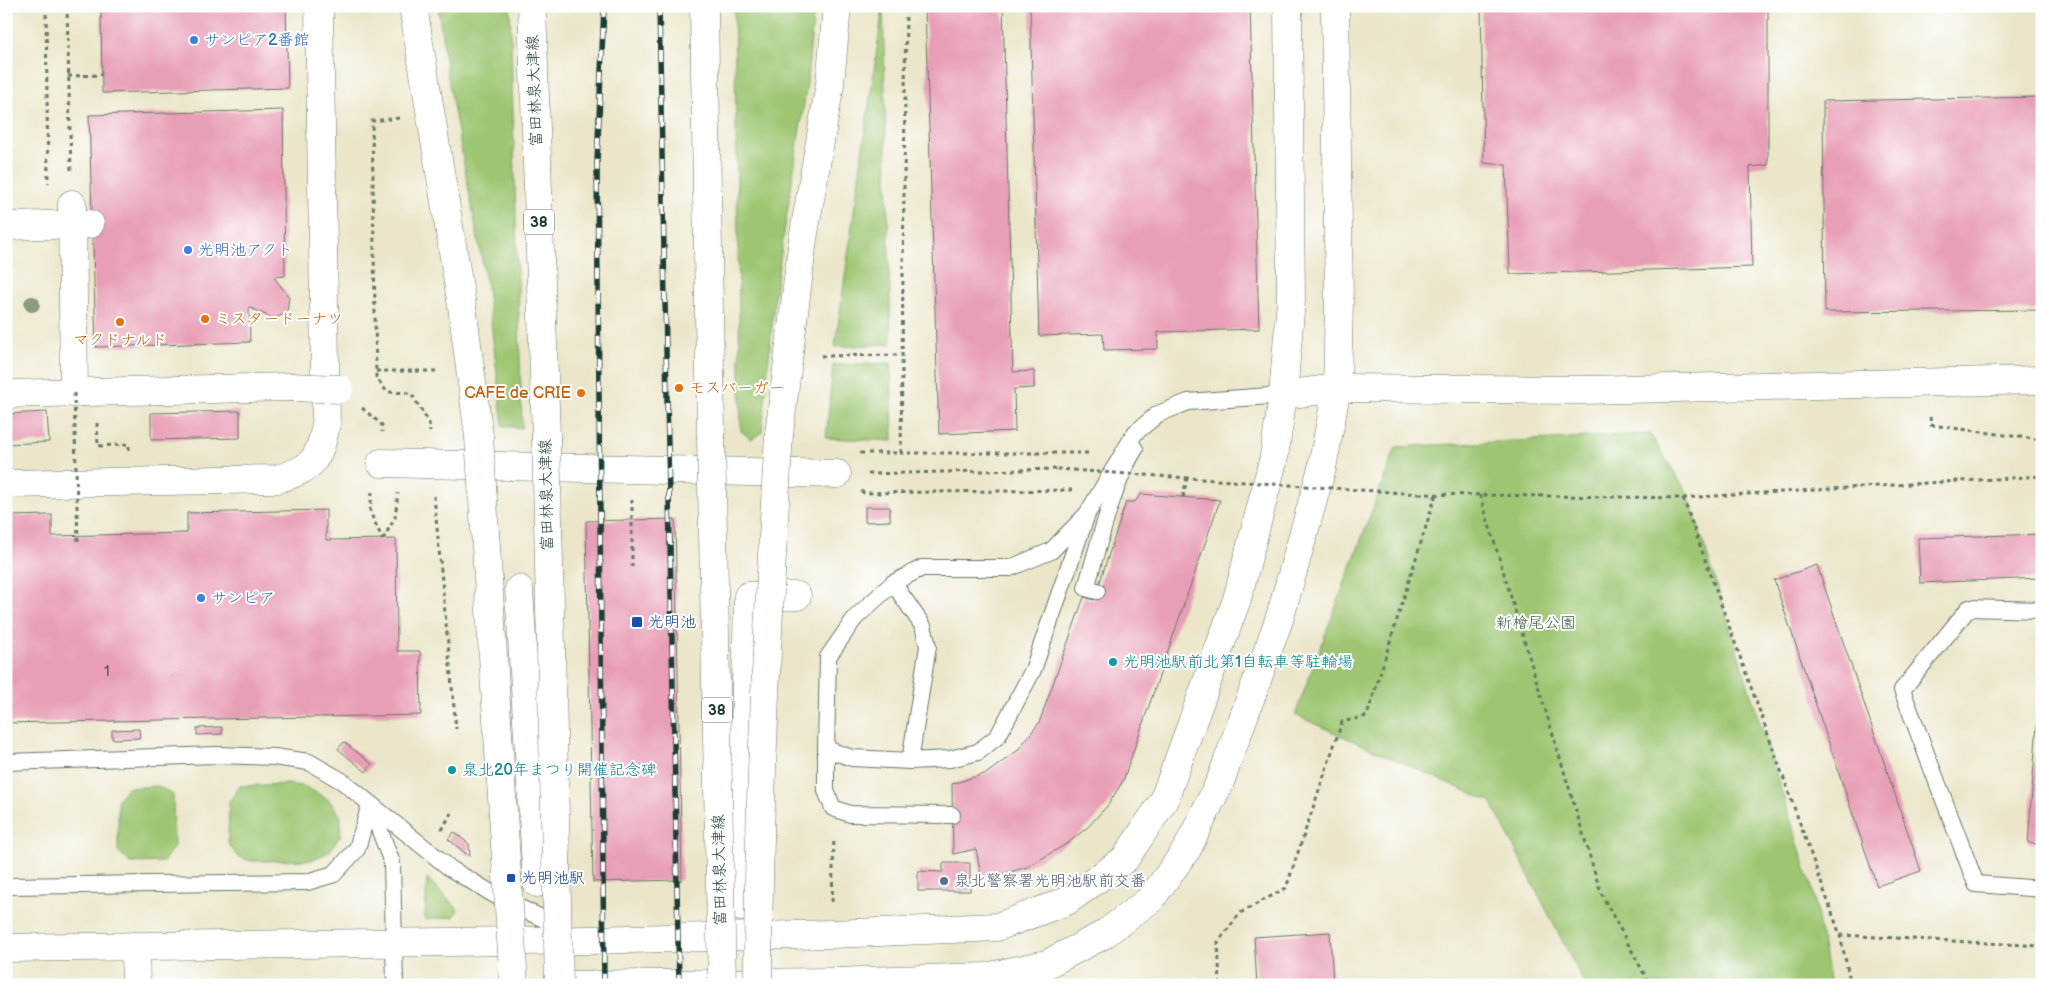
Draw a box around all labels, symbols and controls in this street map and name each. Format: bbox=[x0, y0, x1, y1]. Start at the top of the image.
place label: サンピア2番館 bbox=[204, 31, 309, 50]
marker: サンピア2番館 bbox=[188, 34, 200, 46]
street label: 富田林泉大津線 bbox=[524, 35, 546, 147]
road number: 38 bbox=[524, 210, 554, 234]
place label: 光明池アクト bbox=[198, 241, 293, 260]
marker: 光明池アクト bbox=[182, 244, 194, 256]
place label: ミスタードーナツ bbox=[215, 310, 343, 329]
marker: ミスタードーナツ bbox=[199, 313, 211, 325]
marker: マクドナルド bbox=[114, 316, 126, 328]
place label: マクドナルド bbox=[73, 331, 167, 350]
place label: モスバーガー bbox=[689, 379, 785, 398]
marker: モスバーガー bbox=[673, 382, 685, 394]
place label: CAFE de CRIE bbox=[464, 384, 571, 403]
marker: CAFE de CRIE bbox=[575, 387, 587, 399]
street label: 富田林泉大津線 bbox=[537, 439, 557, 551]
place label: サンピア bbox=[211, 589, 275, 608]
marker: サンピア bbox=[195, 592, 207, 604]
place label: 光明池 bbox=[648, 613, 696, 632]
park label: 新檜尾公園 bbox=[1496, 614, 1576, 633]
marker: 光明池 bbox=[630, 615, 644, 629]
place label: 光明池駅前北第1自転車等駐輪場 bbox=[1123, 653, 1353, 672]
marker: 光明池駅前北第1自転車等駐輪場 bbox=[1107, 656, 1119, 668]
house number: 1 bbox=[104, 663, 110, 680]
road number: 38 bbox=[702, 698, 732, 722]
place label: 泉北20年まつり開催記念碑 bbox=[462, 761, 657, 780]
marker: 泉北20年まつり開催記念碑 bbox=[446, 764, 458, 776]
street label: 富田林泉大津線 bbox=[710, 814, 730, 926]
place label: 光明池駅 bbox=[521, 869, 585, 888]
marker: 光明池駅 bbox=[505, 872, 517, 884]
place label: 泉北警察署光明池駅前交番 bbox=[954, 872, 1146, 891]
marker: 泉北警察署光明池駅前交番 bbox=[938, 875, 950, 887]

